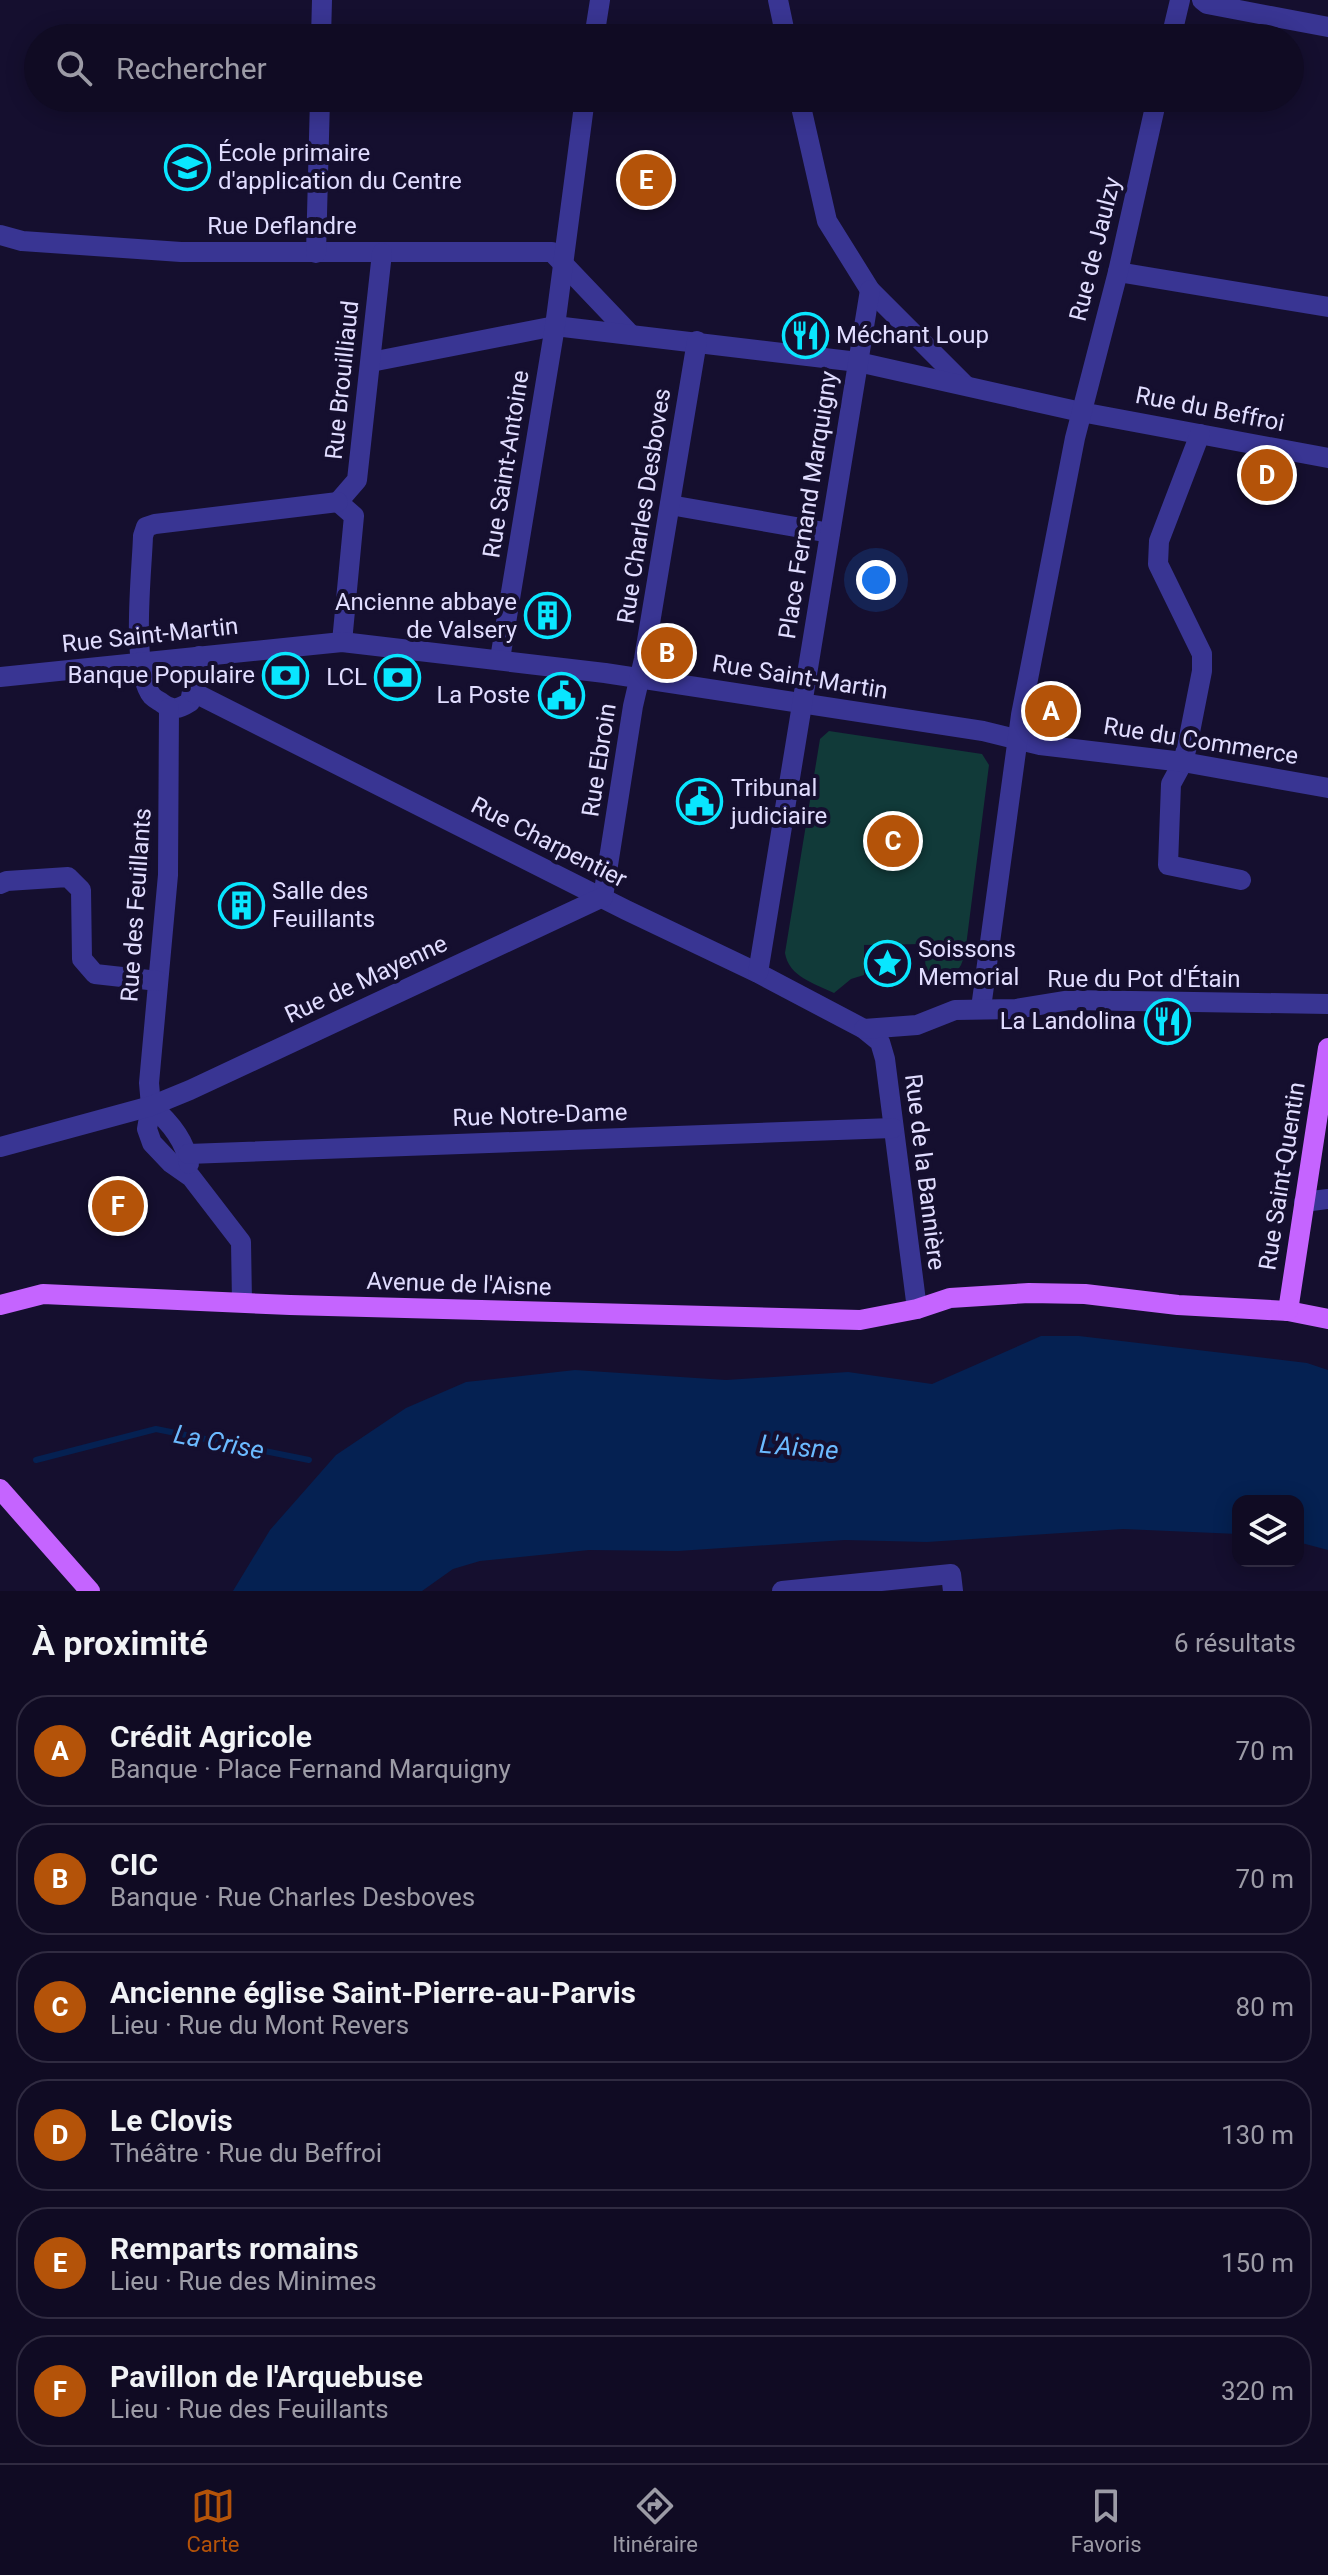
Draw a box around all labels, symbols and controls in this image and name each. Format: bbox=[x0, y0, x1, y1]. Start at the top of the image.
search box bbox=[24, 24, 1304, 112]
icon: search bbox=[52, 46, 96, 90]
text: Rechercher bbox=[116, 51, 267, 86]
place label: École primaire d'application du Centre bbox=[218, 139, 462, 195]
school or university icon: École primaire d'application du Centre bbox=[163, 143, 211, 191]
pin: E bbox=[620, 150, 672, 210]
street label: Rue de Jaulzy bbox=[1064, 173, 1127, 324]
street label: Rue Deflandre bbox=[207, 212, 357, 240]
street label: Rue Brouilliaud bbox=[320, 299, 364, 461]
restaurant icon: Méchant Loup bbox=[781, 311, 829, 359]
place label: Méchant Loup bbox=[836, 321, 989, 349]
street label: Rue Saint-Antoine bbox=[477, 368, 535, 560]
street label: Place Fernand Marquigny bbox=[773, 368, 843, 641]
street label: Rue du Beffroi bbox=[1133, 381, 1287, 437]
street label: Rue Charles Desboves bbox=[612, 386, 676, 626]
pin: D bbox=[1241, 445, 1293, 505]
your location bbox=[856, 560, 896, 600]
place label: Ancienne abbaye de Valsery bbox=[335, 588, 518, 644]
building icon: Ancienne abbaye de Valsery bbox=[524, 592, 572, 640]
street label: Rue Saint-Martin bbox=[60, 612, 240, 658]
pin: B bbox=[641, 623, 693, 683]
street label: Rue Saint-Martin bbox=[710, 649, 890, 705]
bank icon: Banque Populaire bbox=[262, 651, 310, 699]
bank icon: LCL bbox=[374, 653, 422, 701]
place label: Banque Populaire bbox=[67, 661, 255, 689]
place label: LCL bbox=[326, 663, 367, 691]
public building icon: La Poste bbox=[537, 671, 585, 719]
place label: La Poste bbox=[436, 681, 530, 709]
pin: A bbox=[1025, 681, 1077, 741]
street label: Rue Ebroin bbox=[576, 701, 622, 819]
street label: Rue du Commerce bbox=[1102, 712, 1300, 770]
place label: Tribunal judiciaire bbox=[730, 774, 827, 830]
public building icon: Tribunal judiciaire bbox=[676, 778, 724, 826]
street label: Rue Charpentier bbox=[467, 791, 631, 893]
street label: Rue des Feuillants bbox=[115, 807, 157, 1003]
pin: C bbox=[867, 811, 919, 871]
place label: Salle des Feuillants bbox=[272, 877, 375, 933]
building icon: Salle des Feuillants bbox=[217, 881, 265, 929]
street label: Rue de Mayenne bbox=[280, 929, 452, 1029]
place label: Soissons Memorial bbox=[918, 935, 1019, 991]
place icon: Soissons Memorial bbox=[863, 939, 911, 987]
street label: Rue du Pot d'Étain bbox=[1047, 965, 1241, 993]
restaurant icon: La Landolina bbox=[1143, 997, 1191, 1045]
place label: La Landolina bbox=[1000, 1007, 1136, 1035]
street label: Rue de la Bannière bbox=[899, 1072, 951, 1272]
street label: Rue Saint-Quentin bbox=[1253, 1080, 1311, 1272]
street label: Rue Notre-Dame bbox=[452, 1098, 628, 1132]
pin: F bbox=[92, 1176, 144, 1236]
street label: Avenue de l'Aisne bbox=[366, 1267, 552, 1301]
water label: La Crise bbox=[171, 1419, 267, 1465]
water label: L'Aisne bbox=[758, 1429, 840, 1465]
map controls bbox=[1232, 1495, 1304, 1567]
button: layers bbox=[1232, 1495, 1304, 1567]
text: À proximité bbox=[32, 1623, 208, 1663]
text: 6 résultats bbox=[1174, 1628, 1296, 1658]
text: Crédit Agricole bbox=[110, 1719, 312, 1754]
text: A bbox=[51, 1736, 69, 1766]
text: 70 m bbox=[1236, 1736, 1294, 1766]
text: Banque · Place Fernand Marquigny bbox=[110, 1754, 511, 1784]
text: CIC bbox=[110, 1847, 158, 1882]
text: B bbox=[52, 1864, 68, 1894]
text: 70 m bbox=[1236, 1864, 1294, 1894]
text: Banque · Rue Charles Desboves bbox=[110, 1882, 475, 1912]
text: Ancienne église Saint-Pierre-au-Parvis bbox=[110, 1975, 636, 2010]
text: C bbox=[51, 1992, 69, 2022]
text: 80 m bbox=[1236, 1992, 1294, 2022]
text: Lieu · Rue du Mont Revers bbox=[110, 2010, 409, 2040]
text: Le Clovis bbox=[110, 2103, 233, 2138]
text: D bbox=[52, 2120, 68, 2150]
text: 130 m bbox=[1221, 2120, 1294, 2150]
text: Théâtre · Rue du Beffroi bbox=[110, 2138, 382, 2168]
text: Remparts romains bbox=[110, 2231, 359, 2266]
text: E bbox=[53, 2248, 67, 2278]
text: 150 m bbox=[1221, 2248, 1294, 2278]
text: Lieu · Rue des Minimes bbox=[110, 2266, 377, 2296]
text: Pavillon de l'Arquebuse bbox=[110, 2359, 423, 2394]
text: F bbox=[53, 2376, 67, 2406]
text: 320 m bbox=[1221, 2376, 1294, 2406]
text: Lieu · Rue des Feuillants bbox=[110, 2394, 389, 2424]
tab: Carte bbox=[186, 2484, 240, 2557]
tab: Itinéraire bbox=[612, 2484, 698, 2557]
tab: Favoris bbox=[1071, 2484, 1142, 2557]

